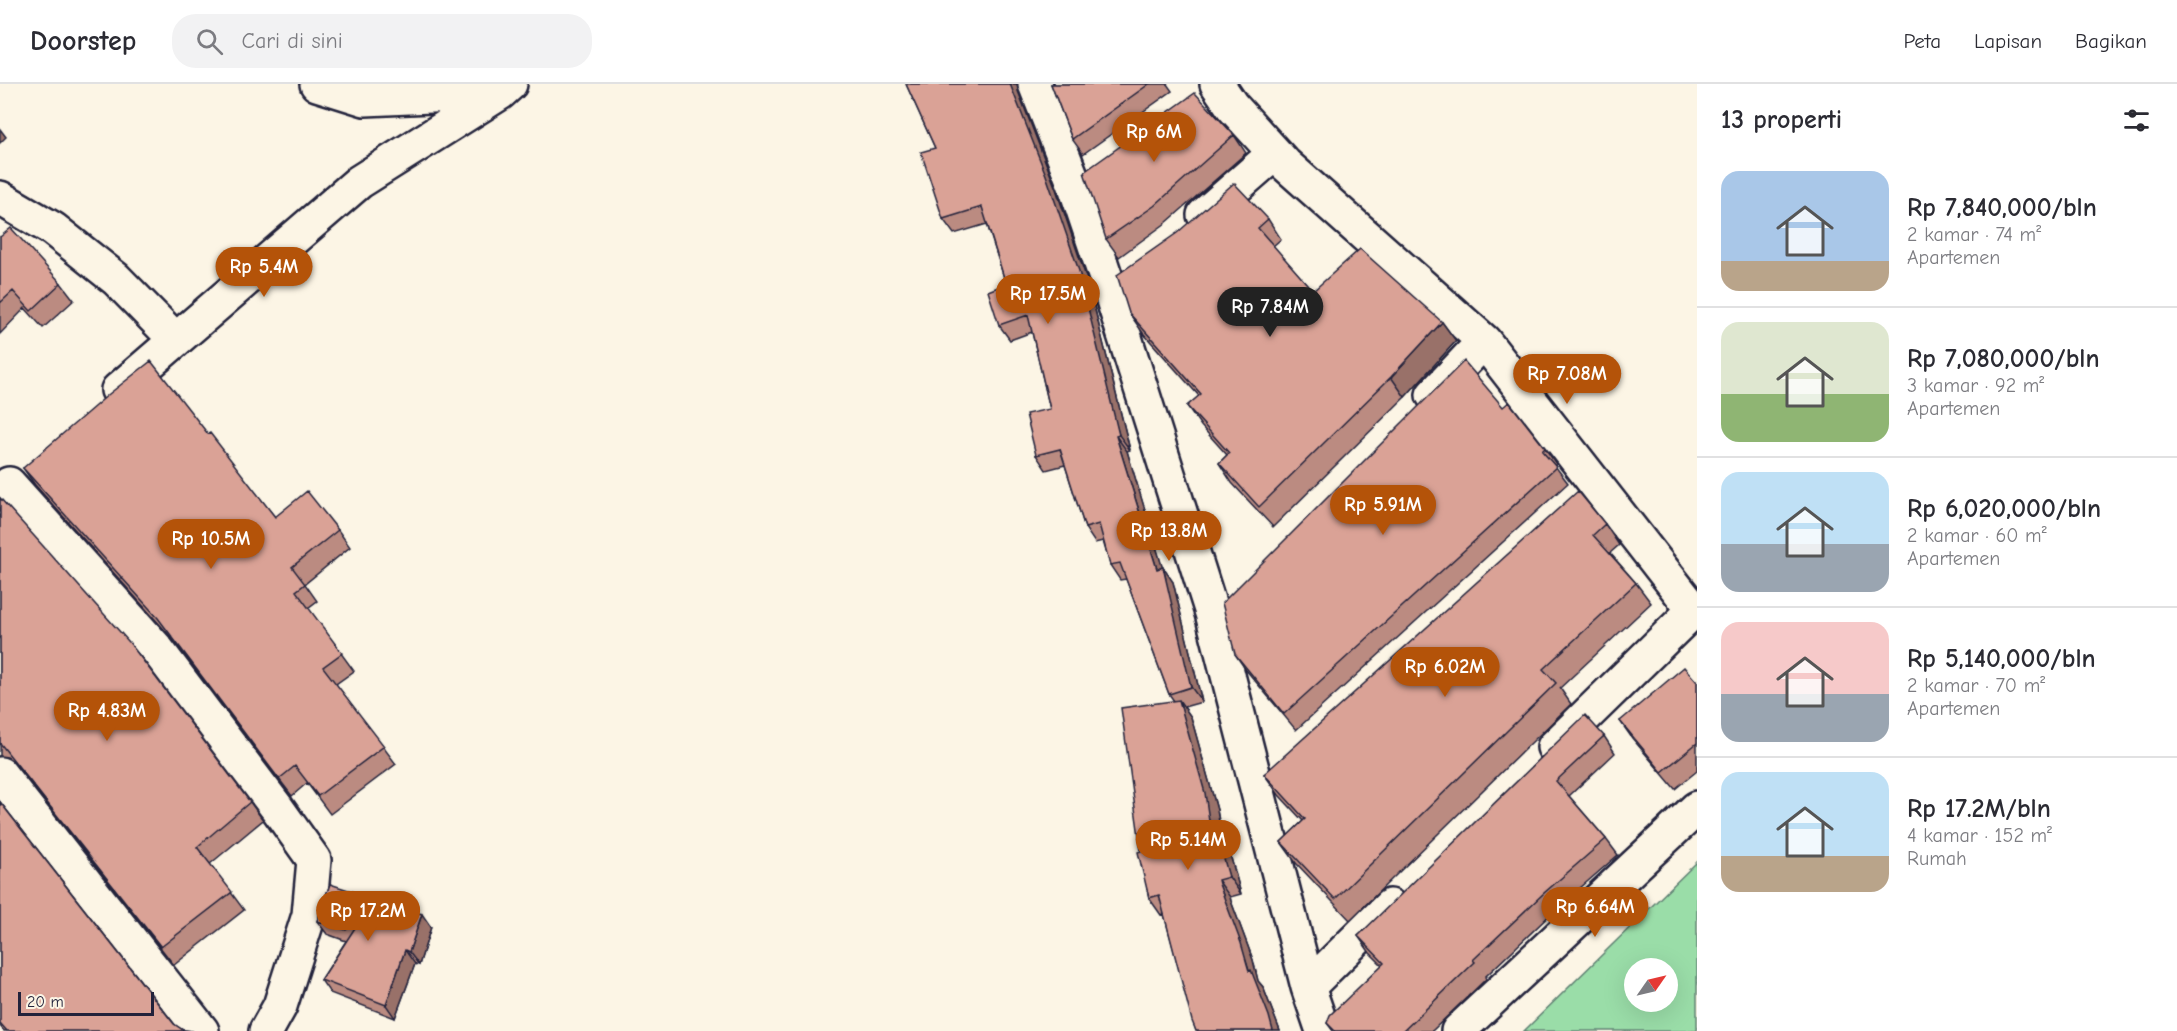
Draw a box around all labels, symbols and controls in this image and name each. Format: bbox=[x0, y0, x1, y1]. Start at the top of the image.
search box bbox=[172, 14, 592, 68]
text: Doorstep bbox=[30, 25, 136, 57]
icon: search bbox=[193, 25, 226, 58]
text: Cari di sini bbox=[241, 28, 343, 54]
text: Peta bbox=[1903, 29, 1941, 53]
text: Lapisan bbox=[1974, 29, 2042, 53]
text: Bagikan bbox=[2075, 29, 2147, 53]
icon: filters bbox=[2120, 104, 2153, 137]
text: 13 properti bbox=[1721, 105, 1842, 135]
pin: Rp 6M bbox=[1112, 112, 1196, 163]
text: Rp 6M bbox=[1126, 120, 1182, 143]
text: Rp 7,840,000/bln bbox=[1907, 193, 2097, 223]
icon: home bbox=[1769, 195, 1841, 267]
text: 2 kamar · 74 m² bbox=[1907, 223, 2041, 246]
text: Apartemen bbox=[1907, 246, 2000, 269]
pin: Rp 5.4M bbox=[209, 247, 319, 298]
text: Rp 5.4M bbox=[230, 255, 298, 278]
pin: Rp 17.5M bbox=[986, 274, 1110, 325]
text: Rp 17.5M bbox=[1010, 282, 1086, 305]
pin: Rp 7.84M bbox=[1208, 287, 1332, 338]
text: Rp 7.84M bbox=[1231, 295, 1309, 318]
text: Rp 7,080,000/bln bbox=[1907, 344, 2100, 374]
icon: home bbox=[1769, 346, 1841, 418]
pin: Rp 7.08M bbox=[1505, 354, 1629, 405]
text: Rp 7.08M bbox=[1527, 362, 1607, 385]
text: 3 kamar · 92 m² bbox=[1907, 374, 2044, 397]
text: Apartemen bbox=[1907, 397, 2000, 420]
pin: Rp 5.91M bbox=[1321, 485, 1445, 536]
text: Rp 5.91M bbox=[1344, 493, 1422, 516]
text: Rp 6,020,000/bln bbox=[1907, 494, 2101, 524]
icon: home bbox=[1769, 496, 1841, 568]
pin: Rp 13.8M bbox=[1107, 511, 1231, 562]
pin: Rp 10.5M bbox=[149, 519, 273, 570]
text: Rp 13.8M bbox=[1131, 519, 1207, 542]
text: 2 kamar · 60 m² bbox=[1907, 524, 2047, 547]
text: Rp 10.5M bbox=[172, 527, 250, 550]
text: Apartemen bbox=[1907, 547, 2000, 570]
text: Rp 5,140,000/bln bbox=[1907, 644, 2096, 674]
icon: home bbox=[1769, 646, 1841, 718]
pin: Rp 6.02M bbox=[1383, 647, 1507, 698]
text: Rp 6.02M bbox=[1405, 655, 1485, 678]
text: 2 kamar · 70 m² bbox=[1907, 674, 2045, 697]
pin: Rp 4.83M bbox=[45, 691, 169, 742]
text: Apartemen bbox=[1907, 697, 2000, 720]
text: Rp 4.83M bbox=[68, 699, 146, 722]
text: Rp 17.2M/bln bbox=[1907, 794, 2051, 824]
icon: home bbox=[1769, 796, 1841, 868]
pin: Rp 5.14M bbox=[1126, 820, 1250, 871]
text: 4 kamar · 152 m² bbox=[1907, 824, 2052, 847]
text: Rp 5.14M bbox=[1150, 828, 1226, 851]
text: Rumah bbox=[1907, 847, 1967, 870]
pin: Rp 6.64M bbox=[1533, 887, 1657, 938]
pin: Rp 17.2M bbox=[306, 891, 430, 942]
text: Rp 6.64M bbox=[1555, 895, 1635, 918]
text: Rp 17.2M bbox=[330, 899, 406, 922]
north arrow bbox=[1624, 958, 1678, 1012]
map controls bbox=[1624, 958, 1678, 1012]
scale bar bbox=[18, 989, 154, 1016]
text: 20 m bbox=[27, 993, 64, 1011]

